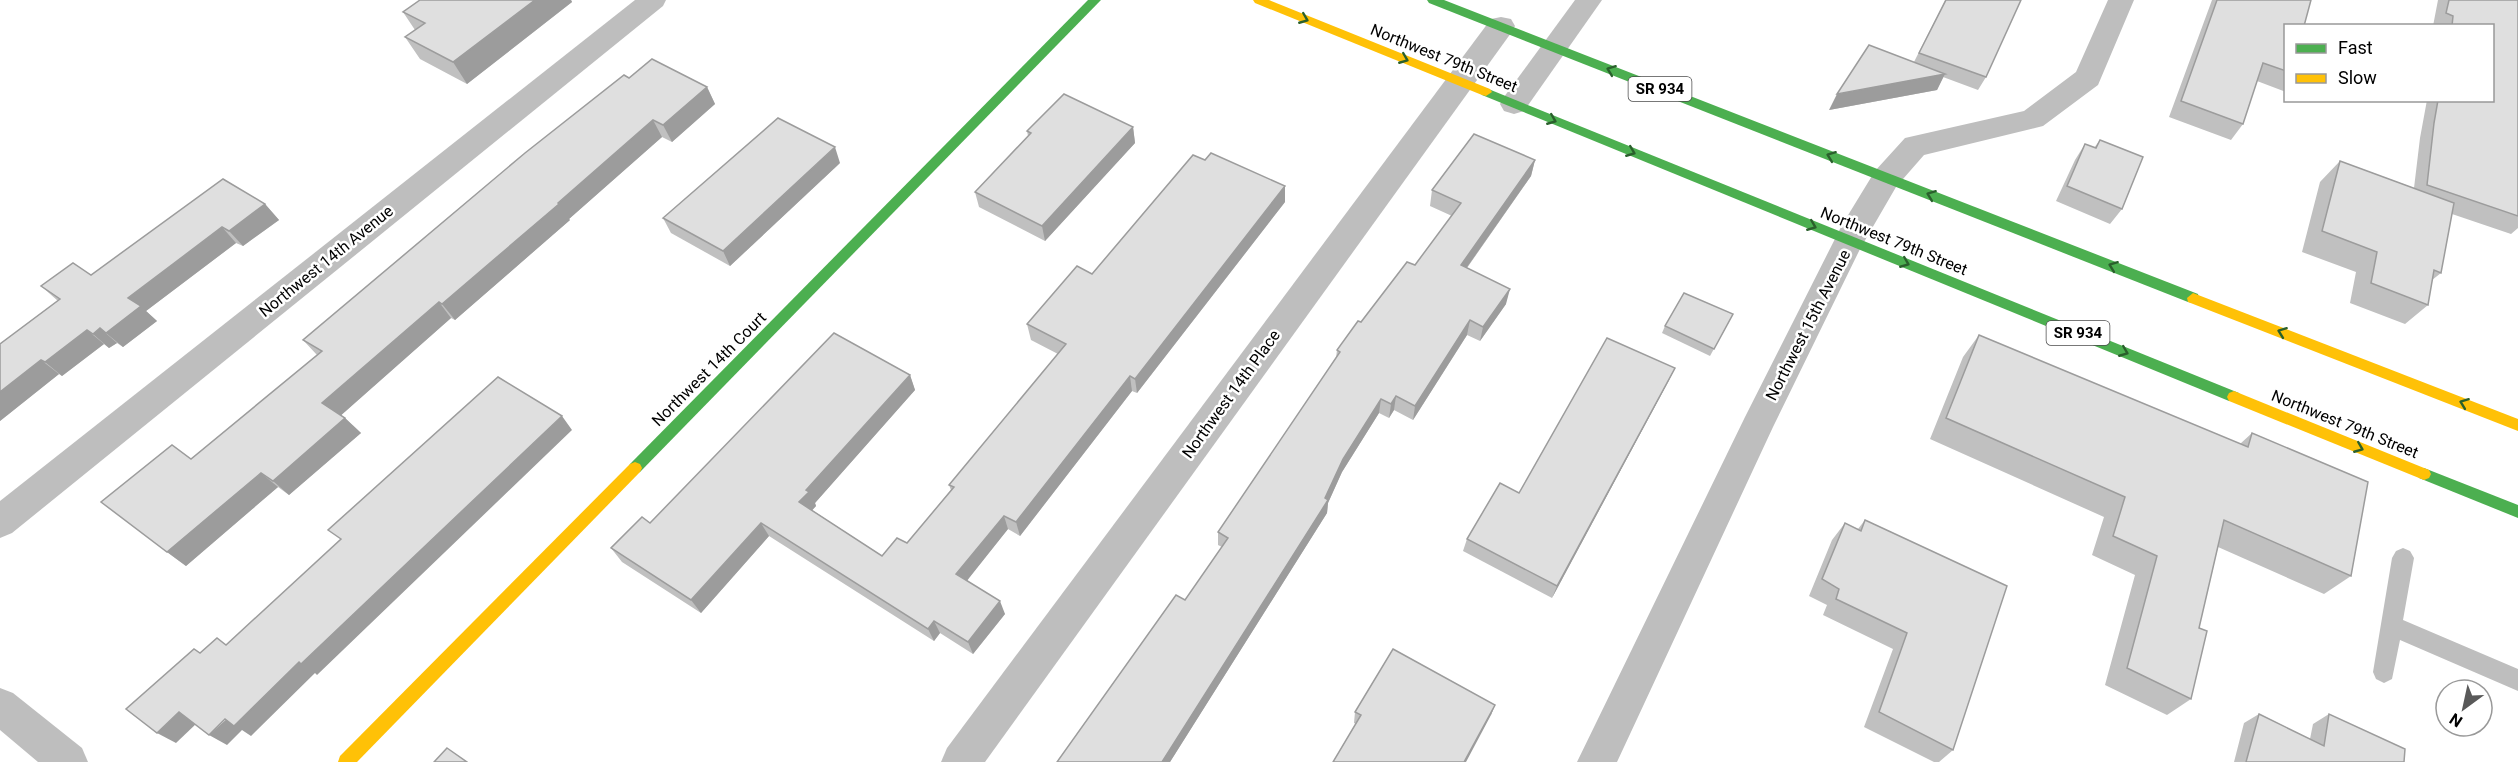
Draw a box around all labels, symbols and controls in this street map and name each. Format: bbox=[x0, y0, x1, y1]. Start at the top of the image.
one-way arrow bbox=[1298, 12, 1309, 24]
street label: Northwest 79th Street bbox=[1368, 20, 1520, 96]
legend bbox=[2284, 24, 2494, 102]
text: Fast bbox=[2338, 37, 2373, 58]
one-way arrow bbox=[1398, 52, 1409, 64]
one-way arrow bbox=[1606, 65, 1617, 77]
text: Slow bbox=[2338, 67, 2377, 88]
road number: SR 934 bbox=[1628, 77, 1692, 101]
one-way arrow bbox=[1546, 113, 1557, 125]
one-way arrow bbox=[1625, 145, 1636, 157]
one-way arrow bbox=[1827, 151, 1838, 163]
one-way arrow bbox=[1927, 190, 1938, 202]
street label: Northwest 14th Avenue bbox=[255, 201, 397, 321]
street label: Northwest 79th Street bbox=[1818, 203, 1970, 279]
one-way arrow bbox=[1806, 219, 1817, 231]
street label: Northwest 15th Avenue bbox=[1762, 246, 1854, 404]
one-way arrow bbox=[1898, 256, 1909, 268]
one-way arrow bbox=[2108, 261, 2119, 273]
street label: Northwest 14th Court bbox=[648, 308, 770, 430]
road number: SR 934 bbox=[2046, 321, 2110, 345]
street label: Northwest 14th Place bbox=[1178, 326, 1284, 462]
one-way arrow bbox=[2277, 327, 2288, 339]
one-way arrow bbox=[2118, 345, 2129, 357]
street label: Northwest 79th Street bbox=[2269, 386, 2421, 462]
one-way arrow bbox=[2459, 398, 2469, 411]
one-way arrow bbox=[2353, 441, 2364, 453]
north arrow bbox=[2434, 678, 2494, 738]
text: N bbox=[2446, 709, 2466, 731]

